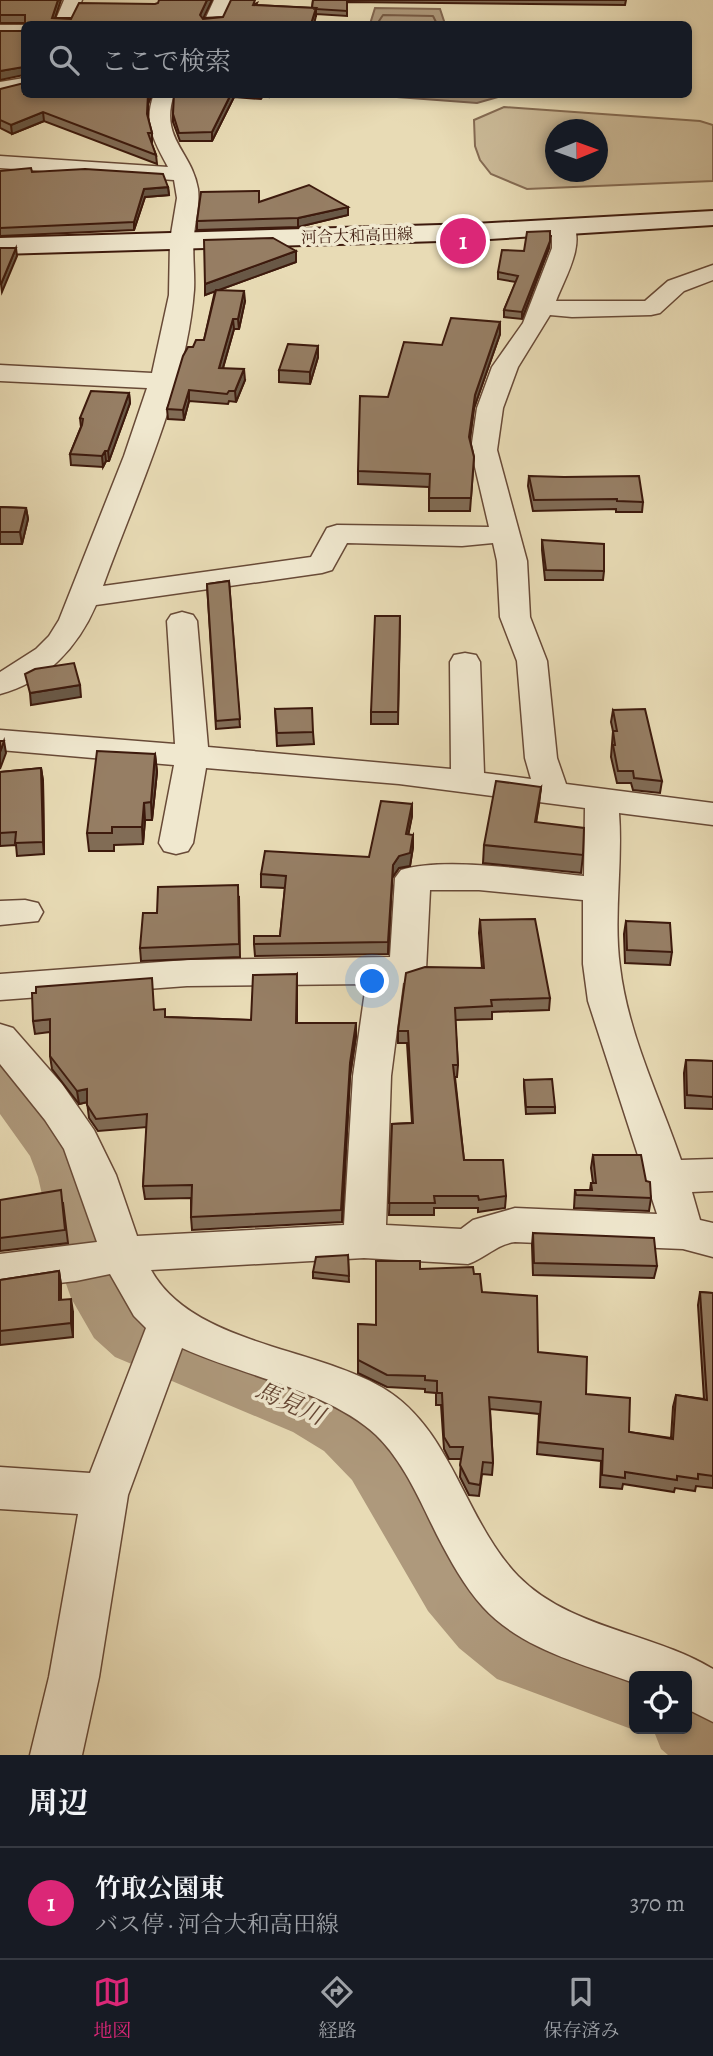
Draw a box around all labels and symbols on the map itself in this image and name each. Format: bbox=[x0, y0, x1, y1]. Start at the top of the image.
north arrow bbox=[545, 119, 608, 182]
pin: 1 bbox=[440, 215, 486, 267]
street label: 河合大和高田線 bbox=[301, 223, 413, 249]
your location bbox=[355, 964, 389, 998]
water label: 馬見川 bbox=[251, 1374, 332, 1433]

